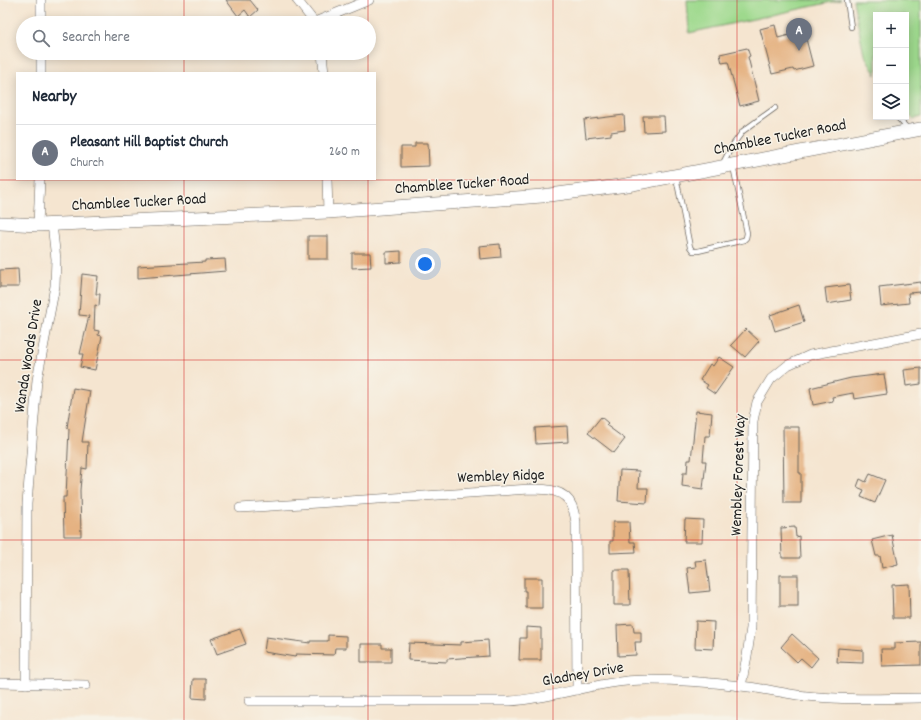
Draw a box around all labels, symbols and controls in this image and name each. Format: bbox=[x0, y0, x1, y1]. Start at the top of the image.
map controls bbox=[873, 12, 909, 120]
button: + bbox=[873, 12, 909, 48]
search box bbox=[16, 16, 376, 60]
pin: A bbox=[786, 18, 812, 51]
icon: search bbox=[30, 27, 52, 49]
text: Search here bbox=[62, 27, 130, 49]
button: − bbox=[873, 48, 909, 84]
button: layers bbox=[873, 84, 909, 120]
text: Nearby bbox=[32, 86, 76, 110]
street label: Chamblee Tucker Road bbox=[712, 114, 848, 162]
text: Pleasant Hill Baptist Church bbox=[70, 132, 228, 154]
text: A bbox=[41, 143, 49, 162]
text: 260 m bbox=[329, 143, 360, 162]
text: Church bbox=[70, 154, 104, 173]
street label: Chamblee Tucker Road bbox=[394, 169, 530, 201]
street label: Chamblee Tucker Road bbox=[71, 188, 207, 218]
your location bbox=[415, 254, 435, 274]
street label: Wanda Woods Drive bbox=[9, 297, 49, 415]
street label: Wembley Forest Way bbox=[725, 413, 753, 536]
street label: Wembley Ridge bbox=[457, 464, 545, 490]
street label: Gladney Drive bbox=[540, 657, 626, 693]

